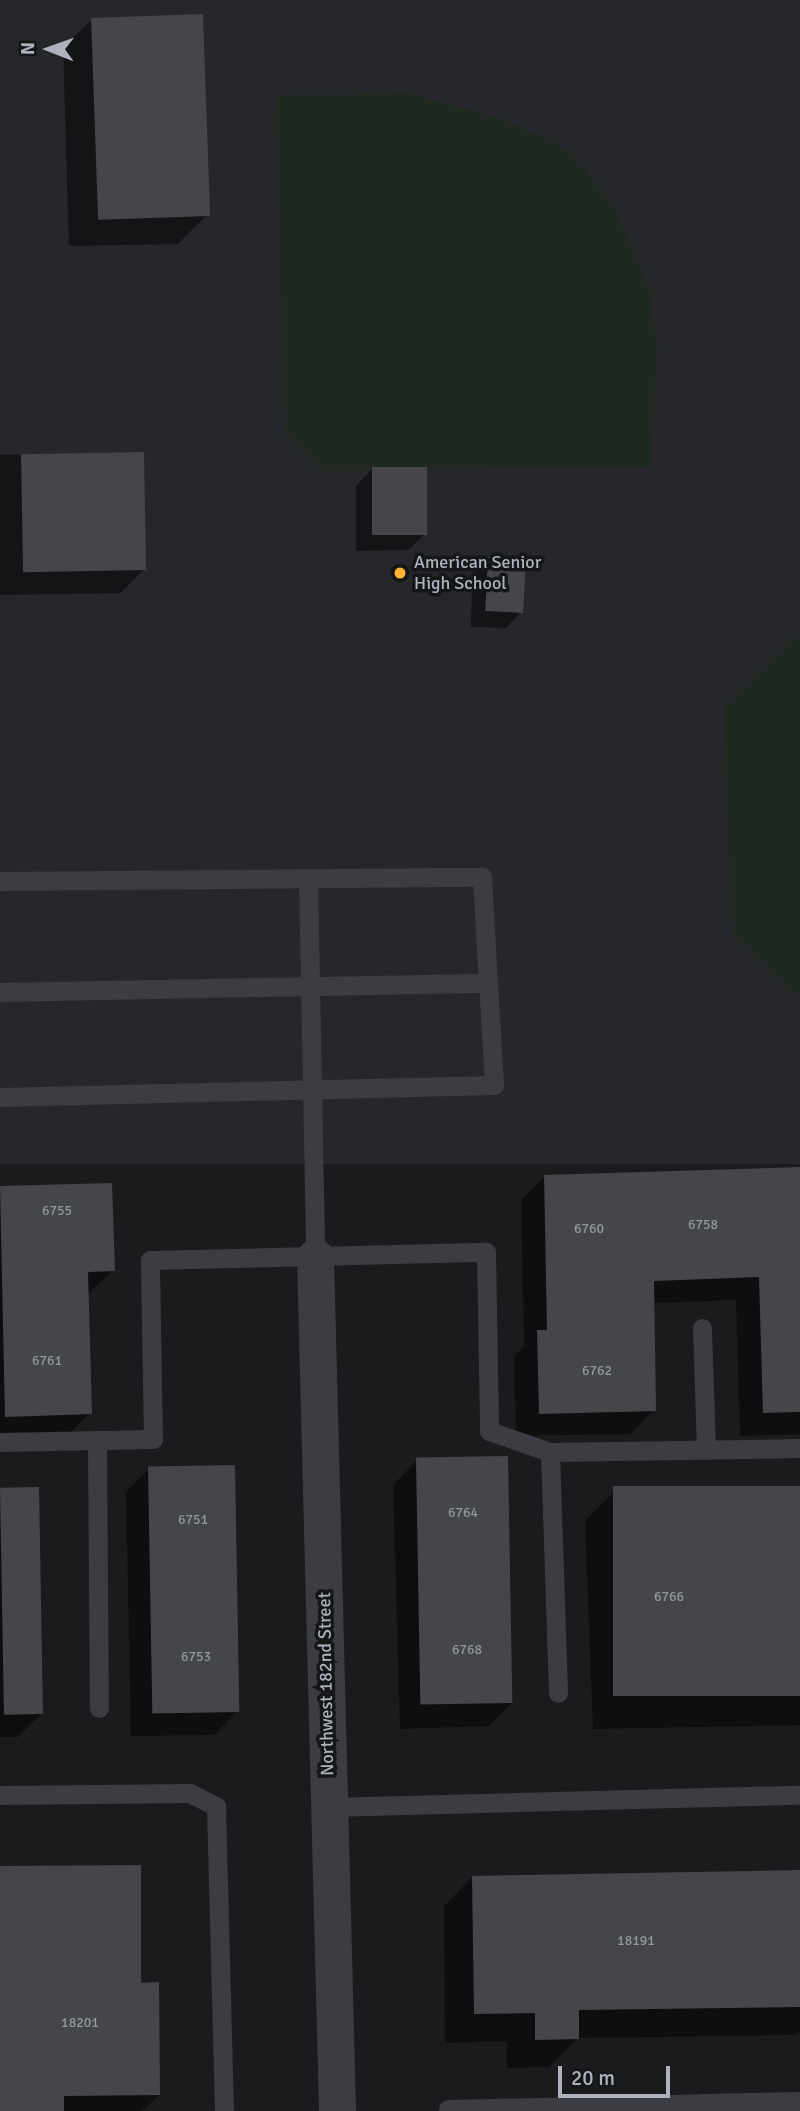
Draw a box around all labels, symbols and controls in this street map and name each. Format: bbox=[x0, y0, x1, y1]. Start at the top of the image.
north arrow bbox=[14, 14, 84, 84]
text: N bbox=[16, 42, 40, 55]
place label: American Senior High School bbox=[414, 552, 541, 594]
marker: American Senior High School bbox=[392, 565, 408, 581]
house number: 6755 bbox=[42, 1203, 72, 1219]
house number: 6758 bbox=[688, 1217, 718, 1233]
house number: 6760 bbox=[574, 1221, 604, 1237]
house number: 6761 bbox=[32, 1353, 62, 1369]
house number: 6762 bbox=[582, 1363, 612, 1379]
house number: 6764 bbox=[448, 1505, 478, 1521]
house number: 6751 bbox=[178, 1512, 208, 1528]
house number: 6766 bbox=[654, 1589, 684, 1605]
street label: Northwest 182nd Street bbox=[314, 1592, 338, 1776]
house number: 6768 bbox=[452, 1642, 482, 1658]
house number: 6753 bbox=[181, 1649, 211, 1665]
house number: 18191 bbox=[617, 1933, 655, 1949]
house number: 18201 bbox=[61, 2015, 99, 2031]
scale bar bbox=[562, 2052, 674, 2096]
text: 20 m bbox=[571, 2065, 615, 2091]

